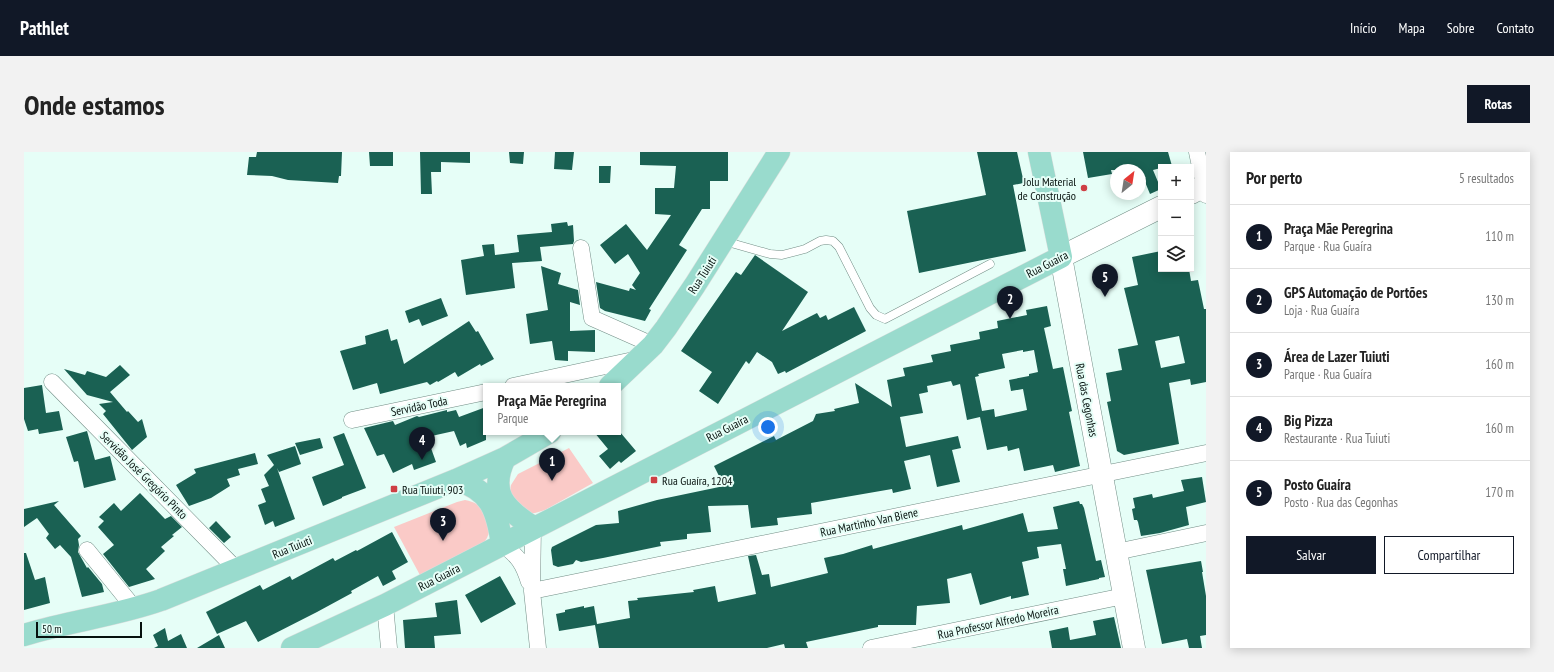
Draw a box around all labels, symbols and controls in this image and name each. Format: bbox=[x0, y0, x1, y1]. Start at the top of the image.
text: Pathlet bbox=[20, 16, 69, 40]
text: Início bbox=[1350, 19, 1377, 37]
text: Mapa bbox=[1399, 19, 1425, 37]
text: Sobre bbox=[1447, 19, 1475, 37]
text: Contato bbox=[1497, 19, 1534, 37]
button: Rotas bbox=[1467, 85, 1530, 123]
text: Onde estamos bbox=[24, 86, 165, 123]
north arrow bbox=[1110, 164, 1146, 200]
map controls bbox=[1158, 164, 1194, 272]
button: + bbox=[1158, 164, 1194, 200]
text: Por perto bbox=[1246, 167, 1302, 189]
text: 5 resultados bbox=[1459, 170, 1514, 187]
place label: Jolu Material de Construção bbox=[1018, 174, 1076, 203]
marker: Jolu Material de Construção bbox=[1079, 183, 1089, 193]
button: − bbox=[1158, 200, 1194, 236]
text: Praça Mãe Peregrina bbox=[1284, 219, 1393, 238]
text: 1 bbox=[1256, 228, 1262, 245]
text: 110 m bbox=[1485, 228, 1514, 245]
button: layers bbox=[1158, 236, 1194, 272]
text: Parque · Rua Guaíra bbox=[1284, 238, 1372, 255]
street label: Rua Guaíra bbox=[1024, 247, 1071, 281]
street label: Rua Tuiuti bbox=[684, 254, 720, 296]
pin: 5 bbox=[1092, 264, 1118, 297]
text: GPS Automação de Portões bbox=[1284, 283, 1427, 302]
pin: 2 bbox=[997, 286, 1023, 319]
text: 2 bbox=[1256, 292, 1262, 309]
text: 130 m bbox=[1485, 292, 1514, 309]
text: Loja · Rua Guaíra bbox=[1284, 302, 1359, 319]
text: Área de Lazer Tuiuti bbox=[1284, 347, 1390, 366]
text: 3 bbox=[1256, 356, 1262, 373]
text: 160 m bbox=[1485, 356, 1514, 373]
street label: Rua das Cegonhas bbox=[1073, 362, 1101, 438]
text: Parque · Rua Guaíra bbox=[1284, 366, 1372, 383]
popup bbox=[483, 383, 621, 435]
text: Praça Mãe Peregrina bbox=[498, 391, 606, 410]
street label: Servidão Toda bbox=[389, 393, 449, 419]
text: Parque bbox=[498, 410, 528, 427]
street label: Rua Guaíra bbox=[704, 411, 751, 445]
text: Big Pizza bbox=[1284, 411, 1333, 430]
your location bbox=[758, 417, 778, 437]
text: 4 bbox=[1256, 420, 1262, 437]
text: 160 m bbox=[1485, 420, 1514, 437]
pin: 4 bbox=[409, 427, 435, 460]
street label: Servidão José Gregório Pinto bbox=[97, 428, 191, 522]
text: Restaurante · Rua Tuiuti bbox=[1284, 430, 1390, 447]
pin: 1 bbox=[539, 448, 565, 481]
place label: Rua Guaíra, 1204 bbox=[662, 473, 733, 488]
marker: Rua Guaíra, 1204 bbox=[649, 475, 659, 485]
text: Posto Guaíra bbox=[1284, 475, 1351, 494]
place label: Rua Tuiuti, 903 bbox=[402, 482, 463, 497]
marker: Rua Tuiuti, 903 bbox=[389, 484, 399, 494]
text: 5 bbox=[1256, 484, 1262, 501]
text: 170 m bbox=[1485, 484, 1514, 501]
text: Posto · Rua das Cegonhas bbox=[1284, 494, 1398, 511]
street label: Rua Martinho Van Biene bbox=[819, 504, 919, 540]
pin: 3 bbox=[430, 508, 456, 541]
street label: Rua Tuiuti bbox=[270, 532, 314, 562]
button: Salvar bbox=[1246, 536, 1376, 574]
button: Compartilhar bbox=[1384, 536, 1514, 574]
street label: Rua Guaíra bbox=[416, 560, 463, 594]
street label: Rua Professor Alfredo Moreira bbox=[936, 602, 1060, 642]
scale bar bbox=[36, 620, 142, 639]
text: 50 m bbox=[42, 622, 61, 636]

